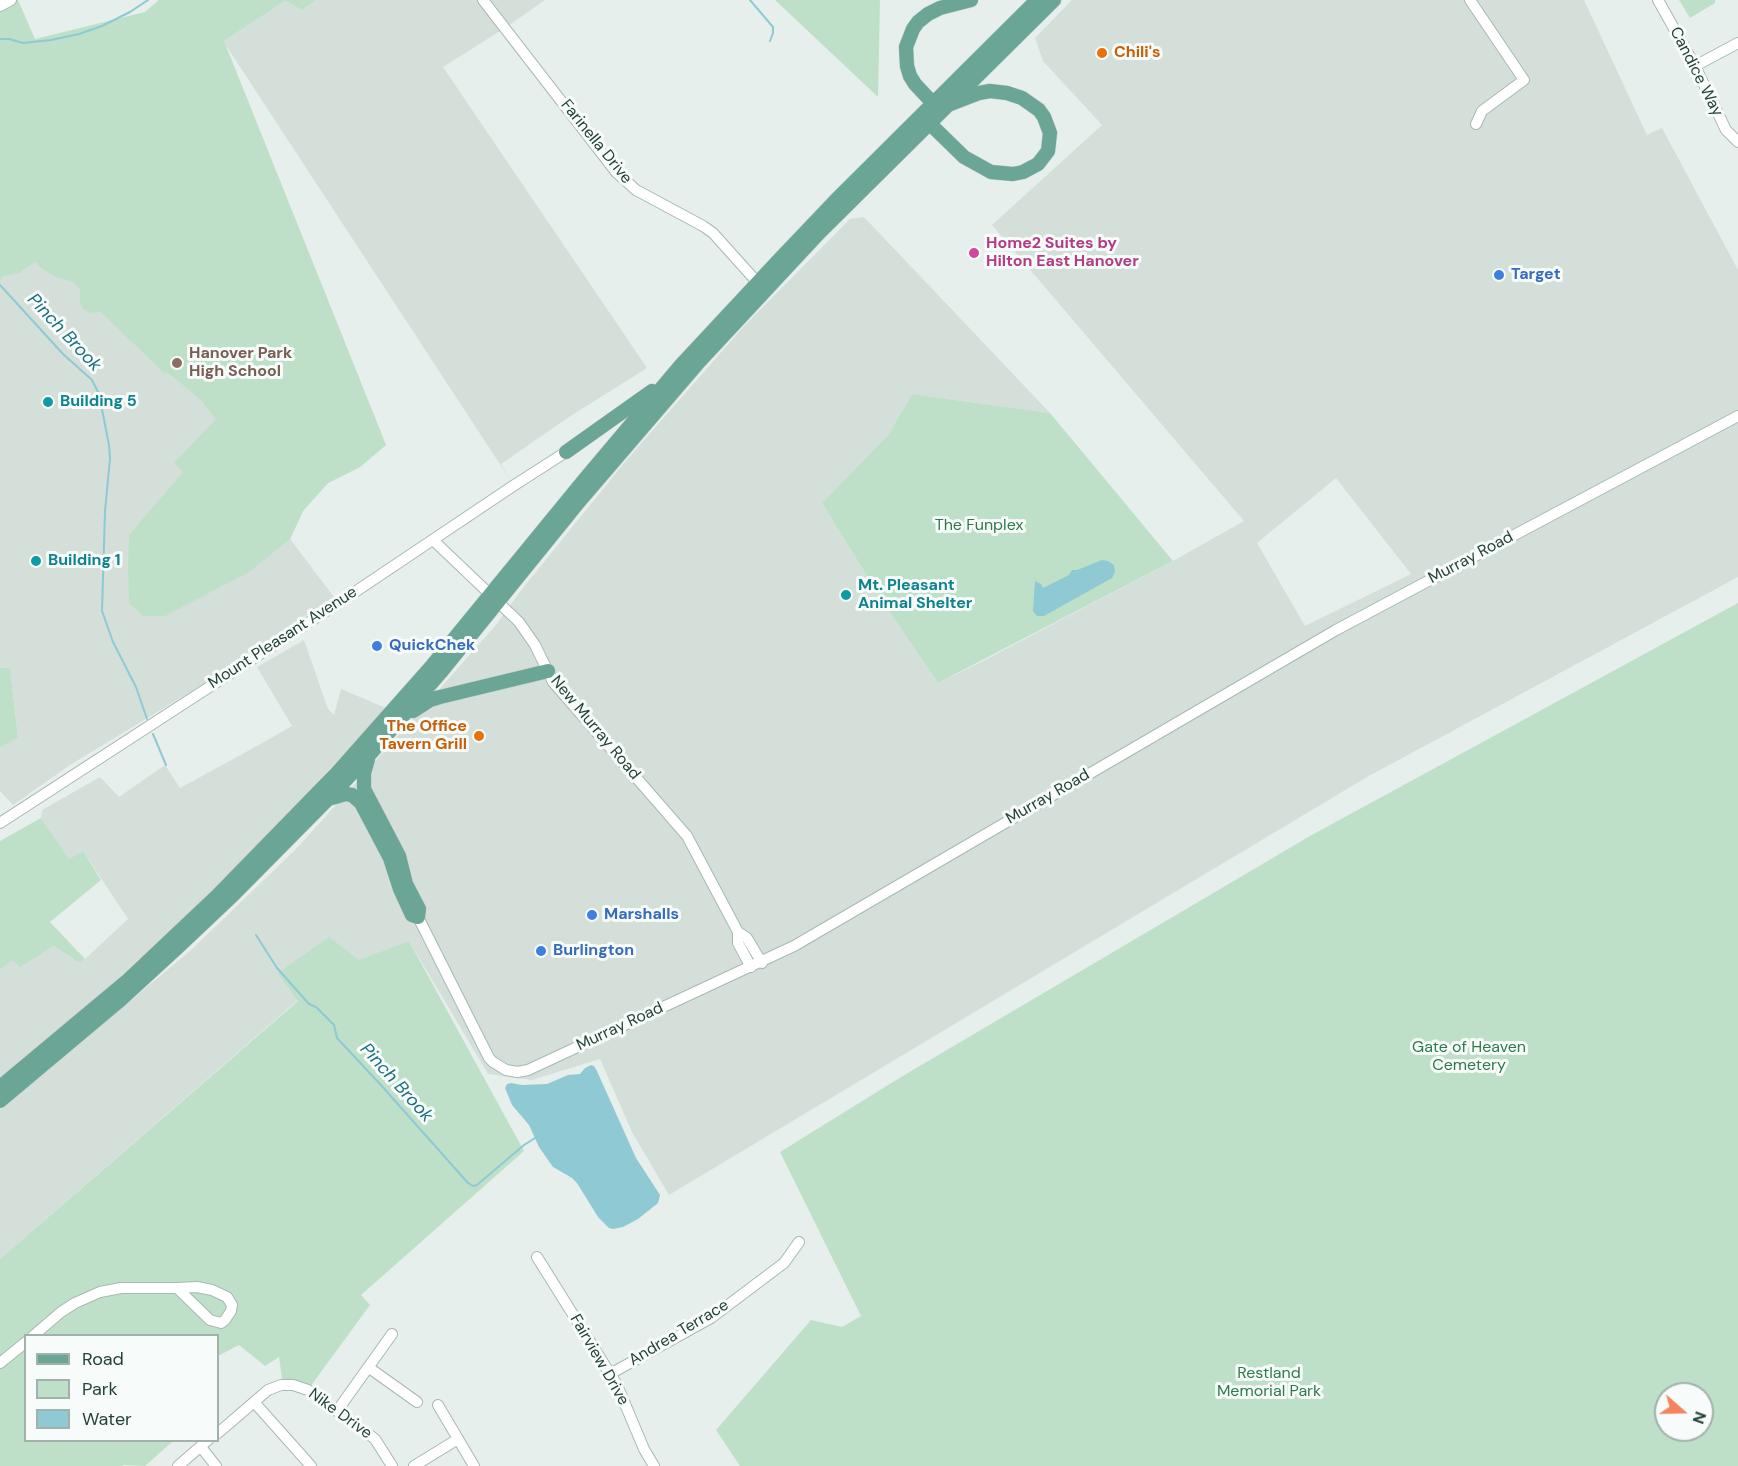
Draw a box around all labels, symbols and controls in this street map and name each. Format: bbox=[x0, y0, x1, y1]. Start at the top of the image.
street label: Candice Way bbox=[1665, 24, 1727, 120]
place label: Chili's bbox=[1114, 43, 1160, 63]
marker: Chili's bbox=[1095, 46, 1109, 60]
street label: Farinella Drive bbox=[556, 96, 636, 188]
place label: Home2 Suites by Hilton East Hanover bbox=[986, 234, 1139, 272]
marker: Home2 Suites by Hilton East Hanover bbox=[967, 246, 981, 260]
place label: Target bbox=[1511, 265, 1561, 285]
marker: Target bbox=[1492, 268, 1506, 282]
water label: Pinch Brook bbox=[22, 290, 106, 376]
place label: Hanover Park High School bbox=[189, 344, 292, 382]
marker: Hanover Park High School bbox=[170, 356, 184, 370]
place label: Building 5 bbox=[60, 392, 137, 412]
marker: Building 5 bbox=[41, 395, 55, 409]
park label: The Funplex bbox=[935, 516, 1023, 536]
street label: Murray Road bbox=[1425, 528, 1517, 588]
place label: Building 1 bbox=[48, 551, 121, 571]
marker: Building 1 bbox=[29, 554, 43, 568]
place label: Mt. Pleasant Animal Shelter bbox=[858, 576, 972, 614]
street label: Mount Pleasant Avenue bbox=[205, 583, 361, 693]
marker: Mt. Pleasant Animal Shelter bbox=[839, 588, 853, 602]
place label: QuickChek bbox=[389, 636, 475, 656]
marker: QuickChek bbox=[370, 639, 384, 653]
street label: New Murray Road bbox=[546, 672, 644, 784]
place label: The Office Tavern Grill bbox=[379, 717, 467, 755]
marker: The Office Tavern Grill bbox=[472, 729, 486, 743]
street label: Murray Road bbox=[1003, 765, 1093, 829]
place label: Marshalls bbox=[604, 905, 679, 925]
marker: Marshalls bbox=[585, 908, 599, 922]
place label: Burlington bbox=[553, 941, 634, 961]
marker: Burlington bbox=[534, 944, 548, 958]
street label: Murray Road bbox=[574, 999, 666, 1055]
park label: Gate of Heaven Cemetery bbox=[1412, 1038, 1526, 1076]
water label: Pinch Brook bbox=[355, 1039, 437, 1127]
street label: Andrea Terrace bbox=[626, 1296, 732, 1370]
street label: Fairview Drive bbox=[565, 1311, 633, 1409]
legend bbox=[24, 1334, 219, 1442]
text: Road bbox=[82, 1347, 124, 1371]
park label: Restland Memorial Park bbox=[1217, 1364, 1321, 1402]
text: Park bbox=[82, 1377, 118, 1401]
north arrow bbox=[1654, 1382, 1714, 1442]
street label: Nike Drive bbox=[305, 1385, 375, 1443]
text: Water bbox=[82, 1407, 132, 1431]
text: N bbox=[1688, 1409, 1711, 1427]

